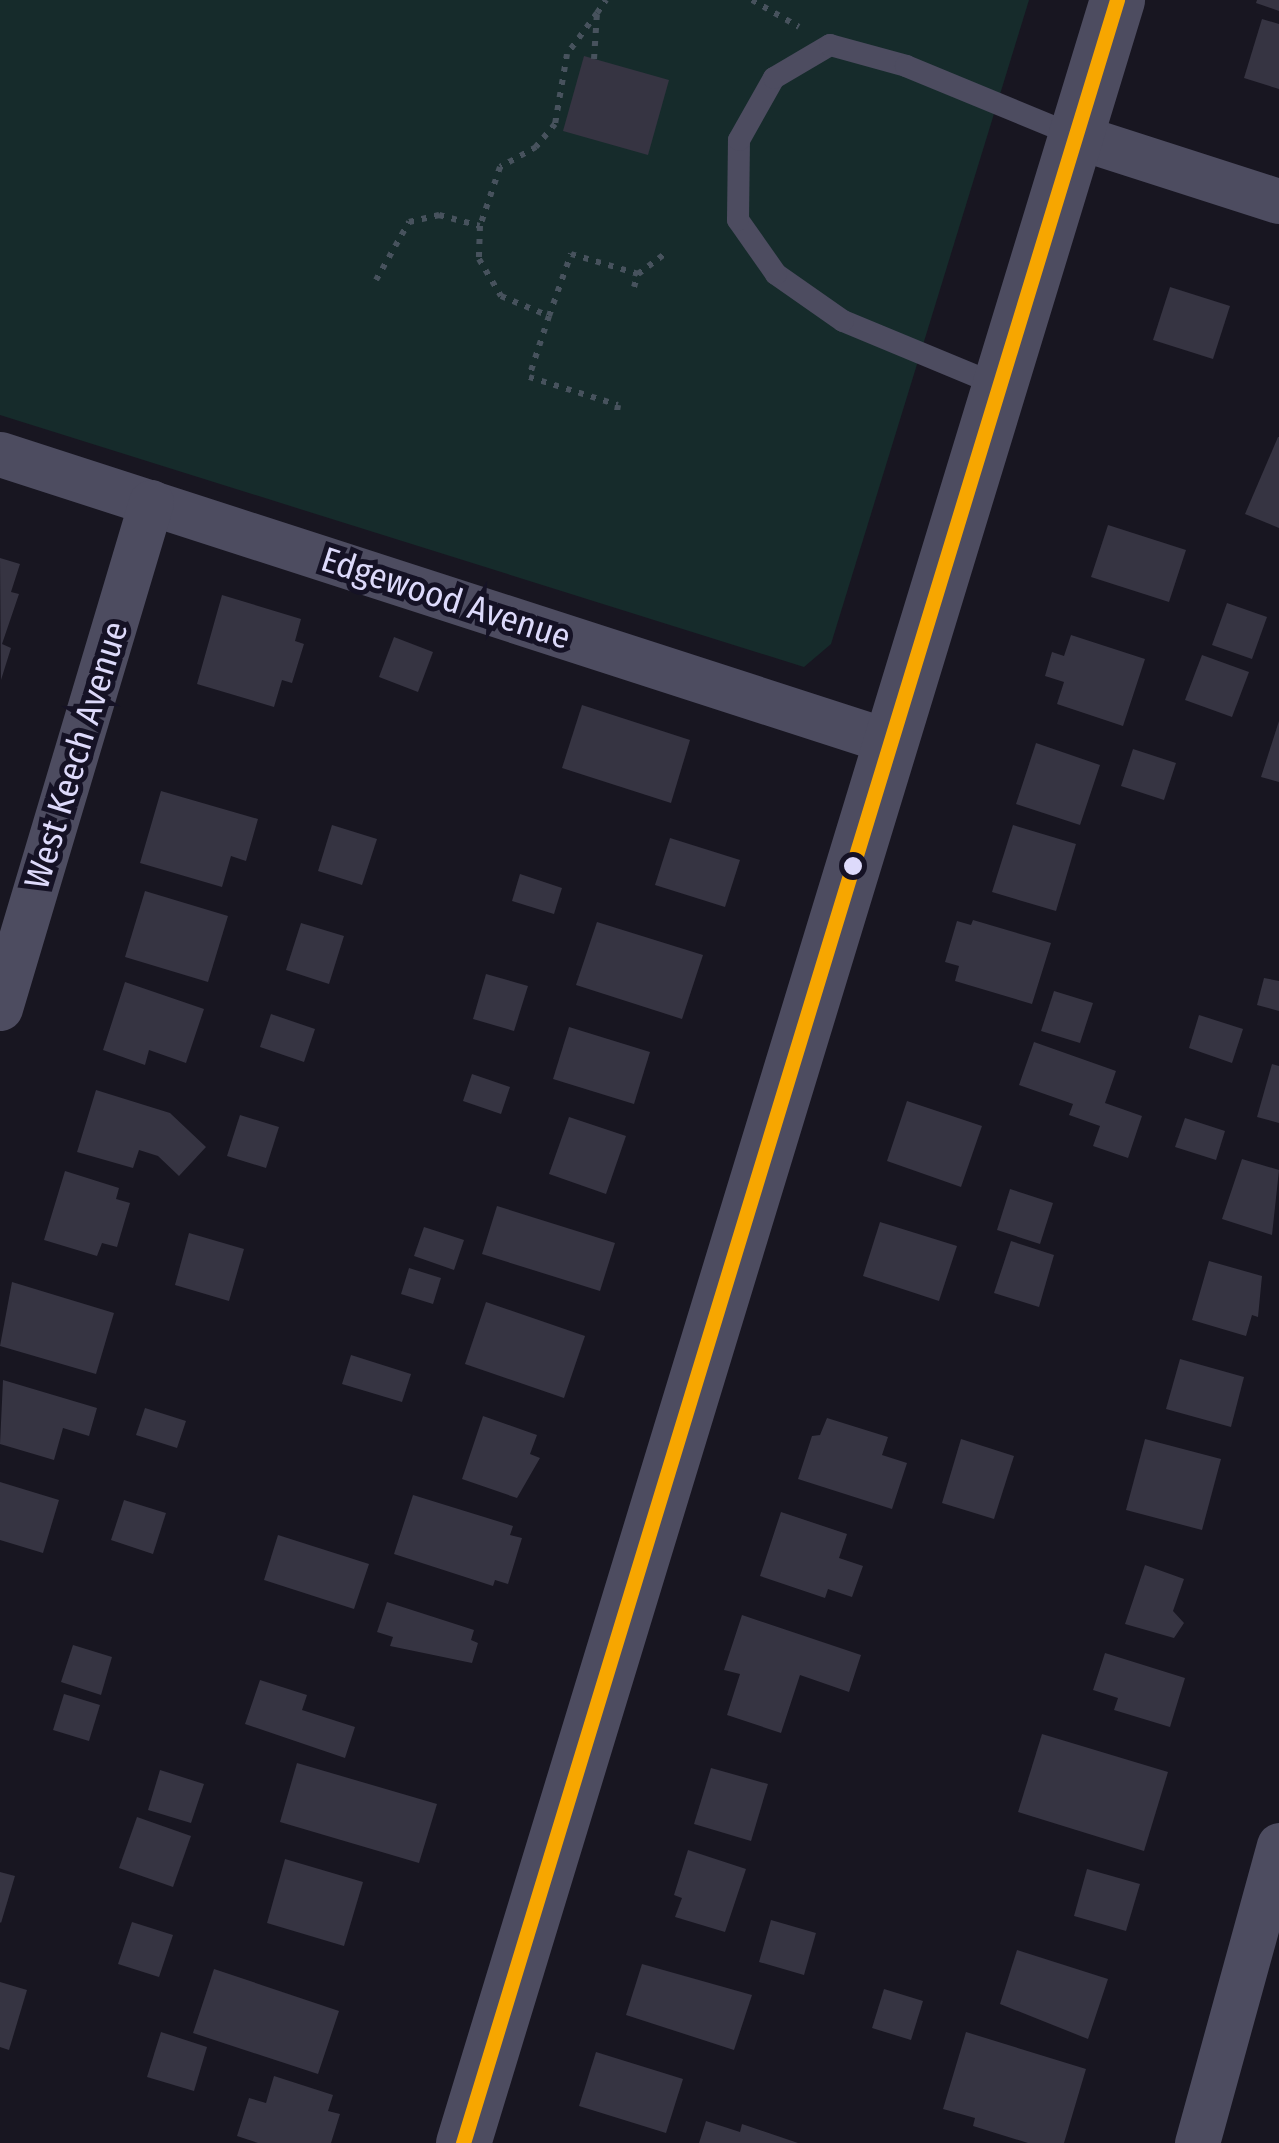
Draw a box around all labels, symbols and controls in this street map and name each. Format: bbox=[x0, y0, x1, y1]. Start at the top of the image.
street label: Edgewood Avenue bbox=[316, 538, 576, 658]
street label: West Keech Avenue bbox=[15, 616, 137, 894]
unlabelled marker bbox=[843, 856, 863, 876]

